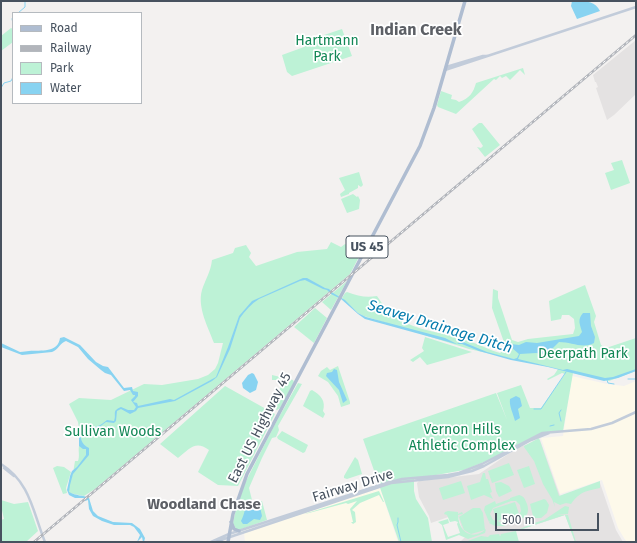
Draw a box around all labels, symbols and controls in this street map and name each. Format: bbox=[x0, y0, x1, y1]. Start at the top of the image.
legend bbox=[12, 12, 142, 104]
text: Road bbox=[50, 21, 78, 35]
district label: Indian Creek bbox=[370, 21, 462, 41]
park label: Hartmann Park bbox=[295, 33, 359, 66]
text: Railway bbox=[50, 41, 91, 55]
text: Park bbox=[50, 61, 74, 75]
text: Water bbox=[50, 81, 81, 95]
road number: US 45 bbox=[346, 236, 388, 258]
water label: Seavey Drainage Ditch bbox=[366, 296, 514, 358]
park label: Deerpath Park bbox=[538, 346, 628, 362]
street label: East US Highway 45 bbox=[225, 370, 295, 486]
park label: Vernon Hills Athletic Complex bbox=[409, 422, 515, 454]
park label: Sullivan Woods bbox=[65, 424, 161, 440]
street label: Fairway Drive bbox=[311, 466, 395, 506]
district label: Woodland Chase bbox=[147, 496, 261, 514]
scale bar bbox=[497, 505, 601, 531]
text: 500 m bbox=[502, 513, 535, 527]

